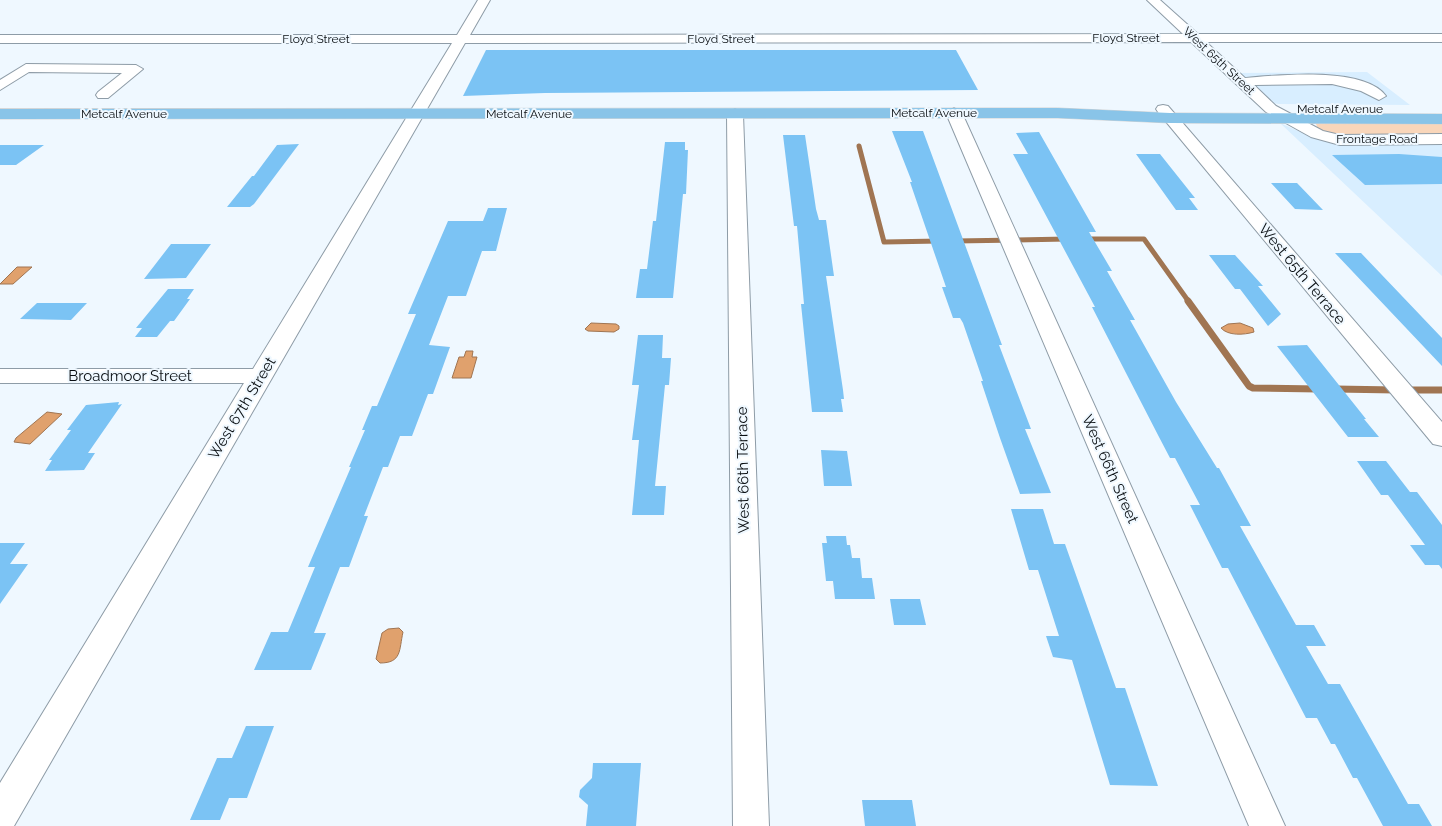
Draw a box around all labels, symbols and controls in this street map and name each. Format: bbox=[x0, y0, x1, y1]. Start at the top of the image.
street label: West 65th Street bbox=[1180, 24, 1258, 98]
street label: Floyd Street bbox=[1092, 31, 1160, 45]
street label: Floyd Street bbox=[282, 32, 350, 46]
street label: Floyd Street bbox=[687, 32, 755, 46]
street label: Metcalf Avenue bbox=[1297, 102, 1383, 116]
street label: Metcalf Avenue bbox=[891, 106, 977, 120]
street label: Metcalf Avenue bbox=[81, 107, 167, 121]
street label: Metcalf Avenue bbox=[486, 107, 572, 121]
street label: Frontage Road bbox=[1336, 132, 1418, 146]
street label: West 65th Terrace bbox=[1255, 220, 1349, 328]
street label: West 67th Street bbox=[204, 354, 280, 462]
street label: Broadmoor Street bbox=[68, 367, 192, 385]
street label: West 66th Terrace bbox=[733, 406, 753, 534]
street label: West 66th Street bbox=[1078, 412, 1142, 526]

